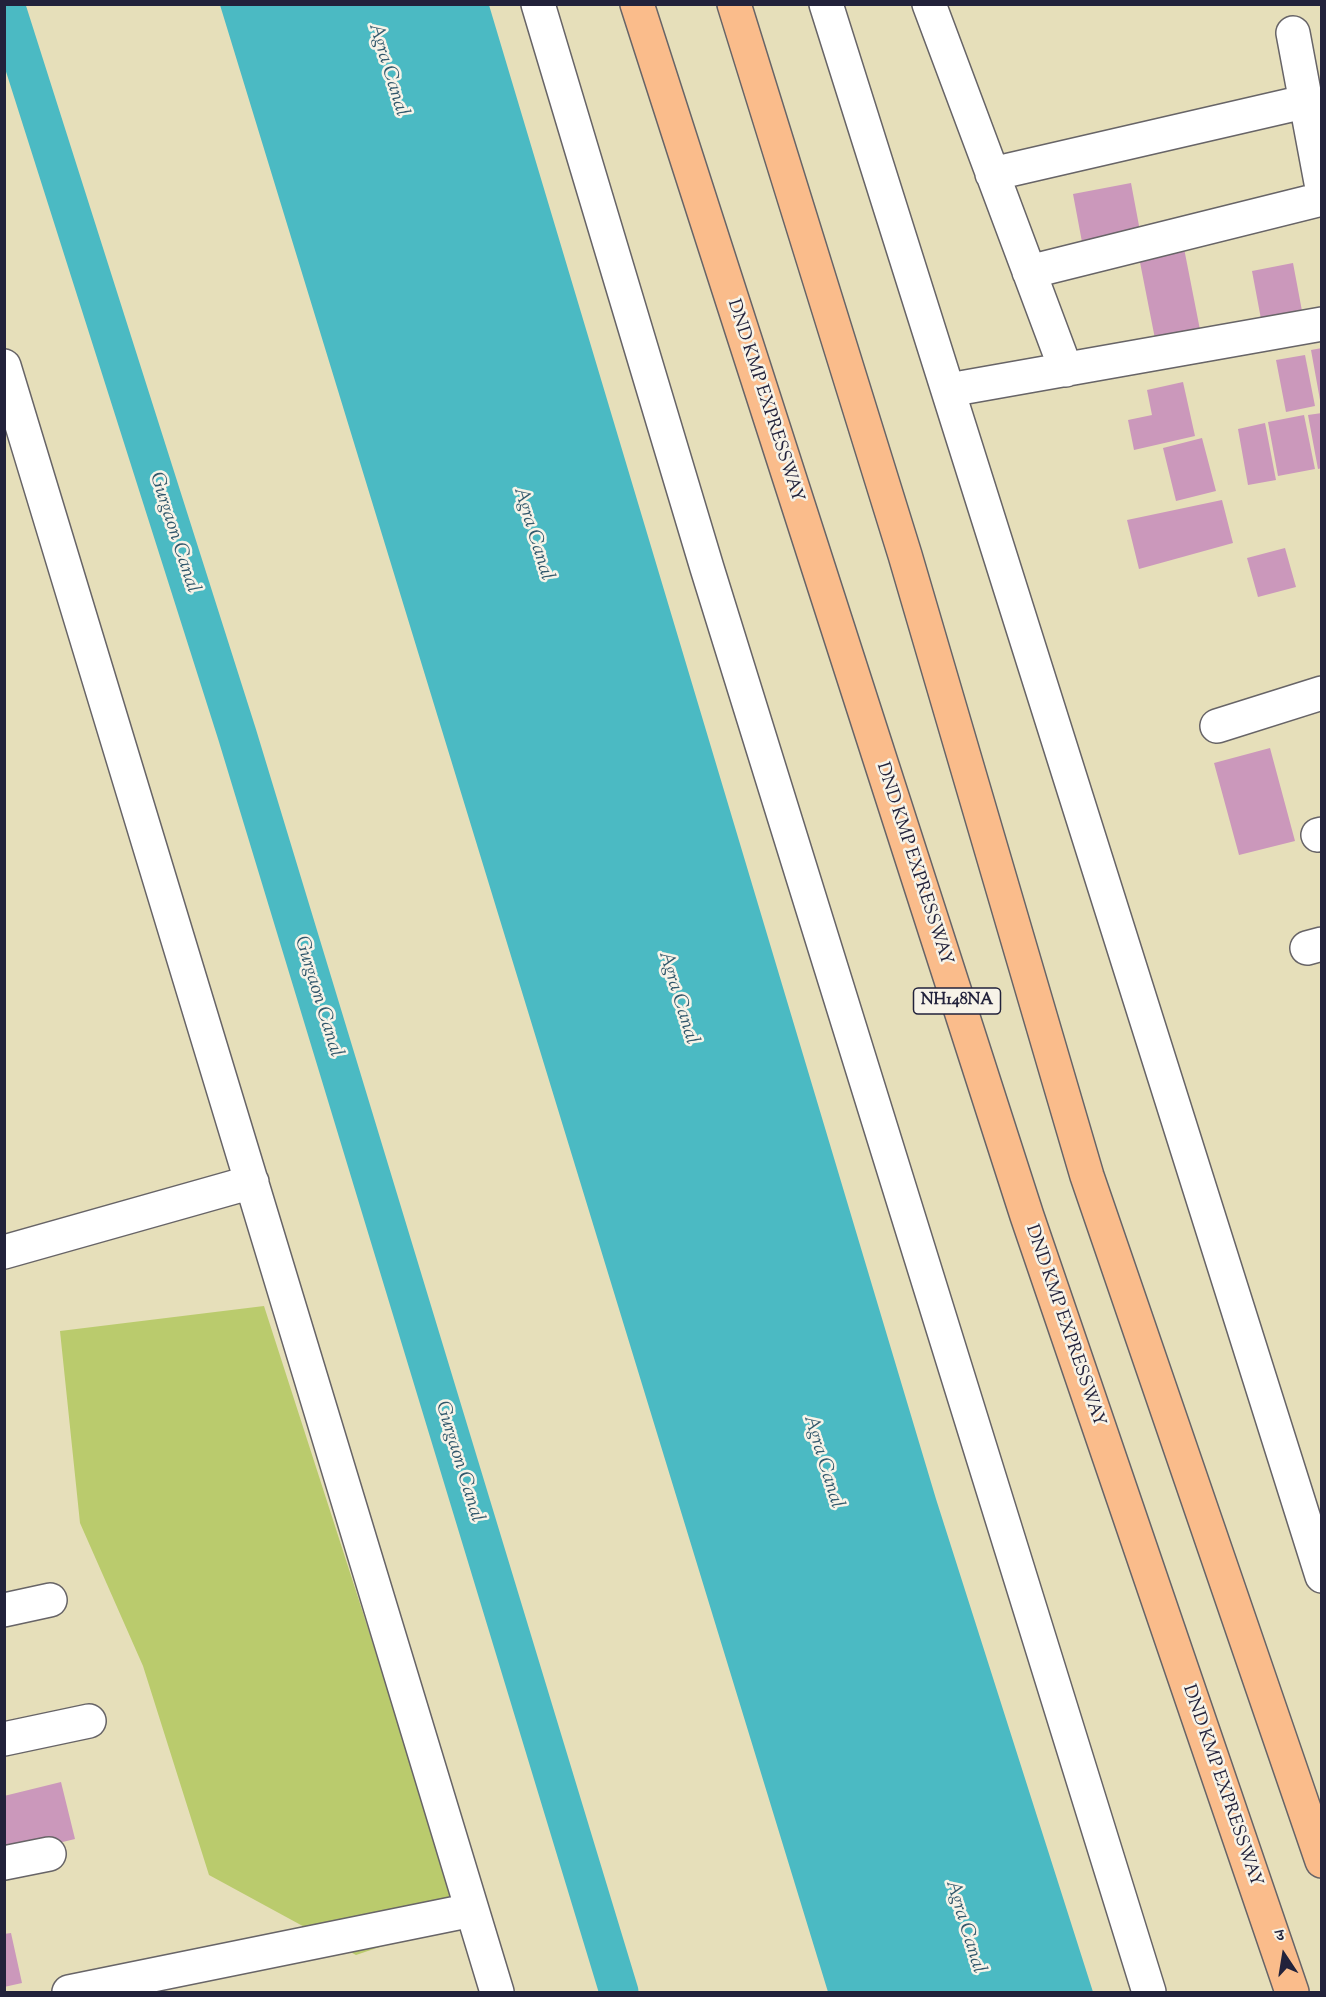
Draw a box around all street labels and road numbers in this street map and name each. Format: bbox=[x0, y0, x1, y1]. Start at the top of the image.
street label: DND KMP EXPRESSWAY bbox=[721, 297, 807, 505]
street label: DND KMP EXPRESSWAY bbox=[870, 760, 956, 968]
road number: NH148NA bbox=[914, 988, 1000, 1014]
street label: DND KMP EXPRESSWAY bbox=[1019, 1222, 1109, 1430]
street label: DND KMP EXPRESSWAY bbox=[1176, 1682, 1266, 1890]

